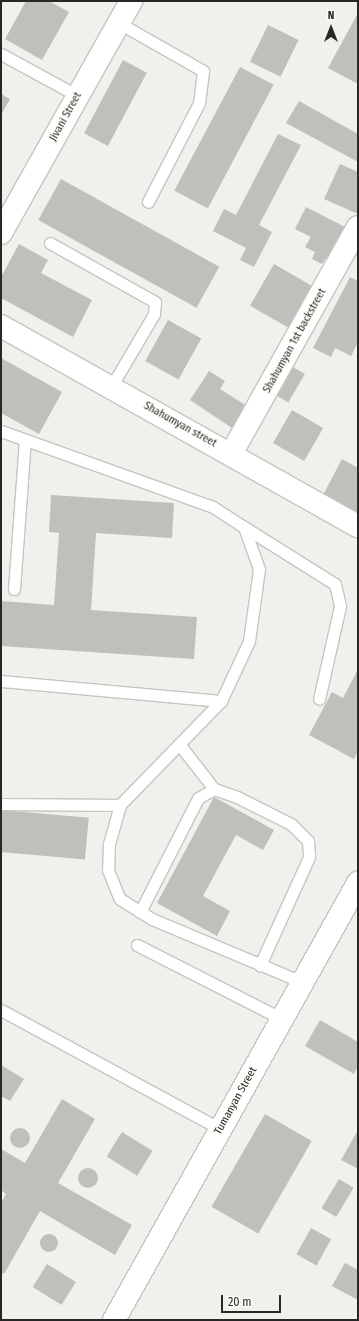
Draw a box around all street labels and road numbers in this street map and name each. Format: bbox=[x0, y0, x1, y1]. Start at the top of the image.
street label: Jivani Street bbox=[47, 90, 85, 144]
street label: Shahumyan 1st backstreet bbox=[261, 286, 329, 396]
street label: Shahumyan street bbox=[141, 399, 219, 451]
street label: Tumanyan Street bbox=[212, 1065, 260, 1137]

